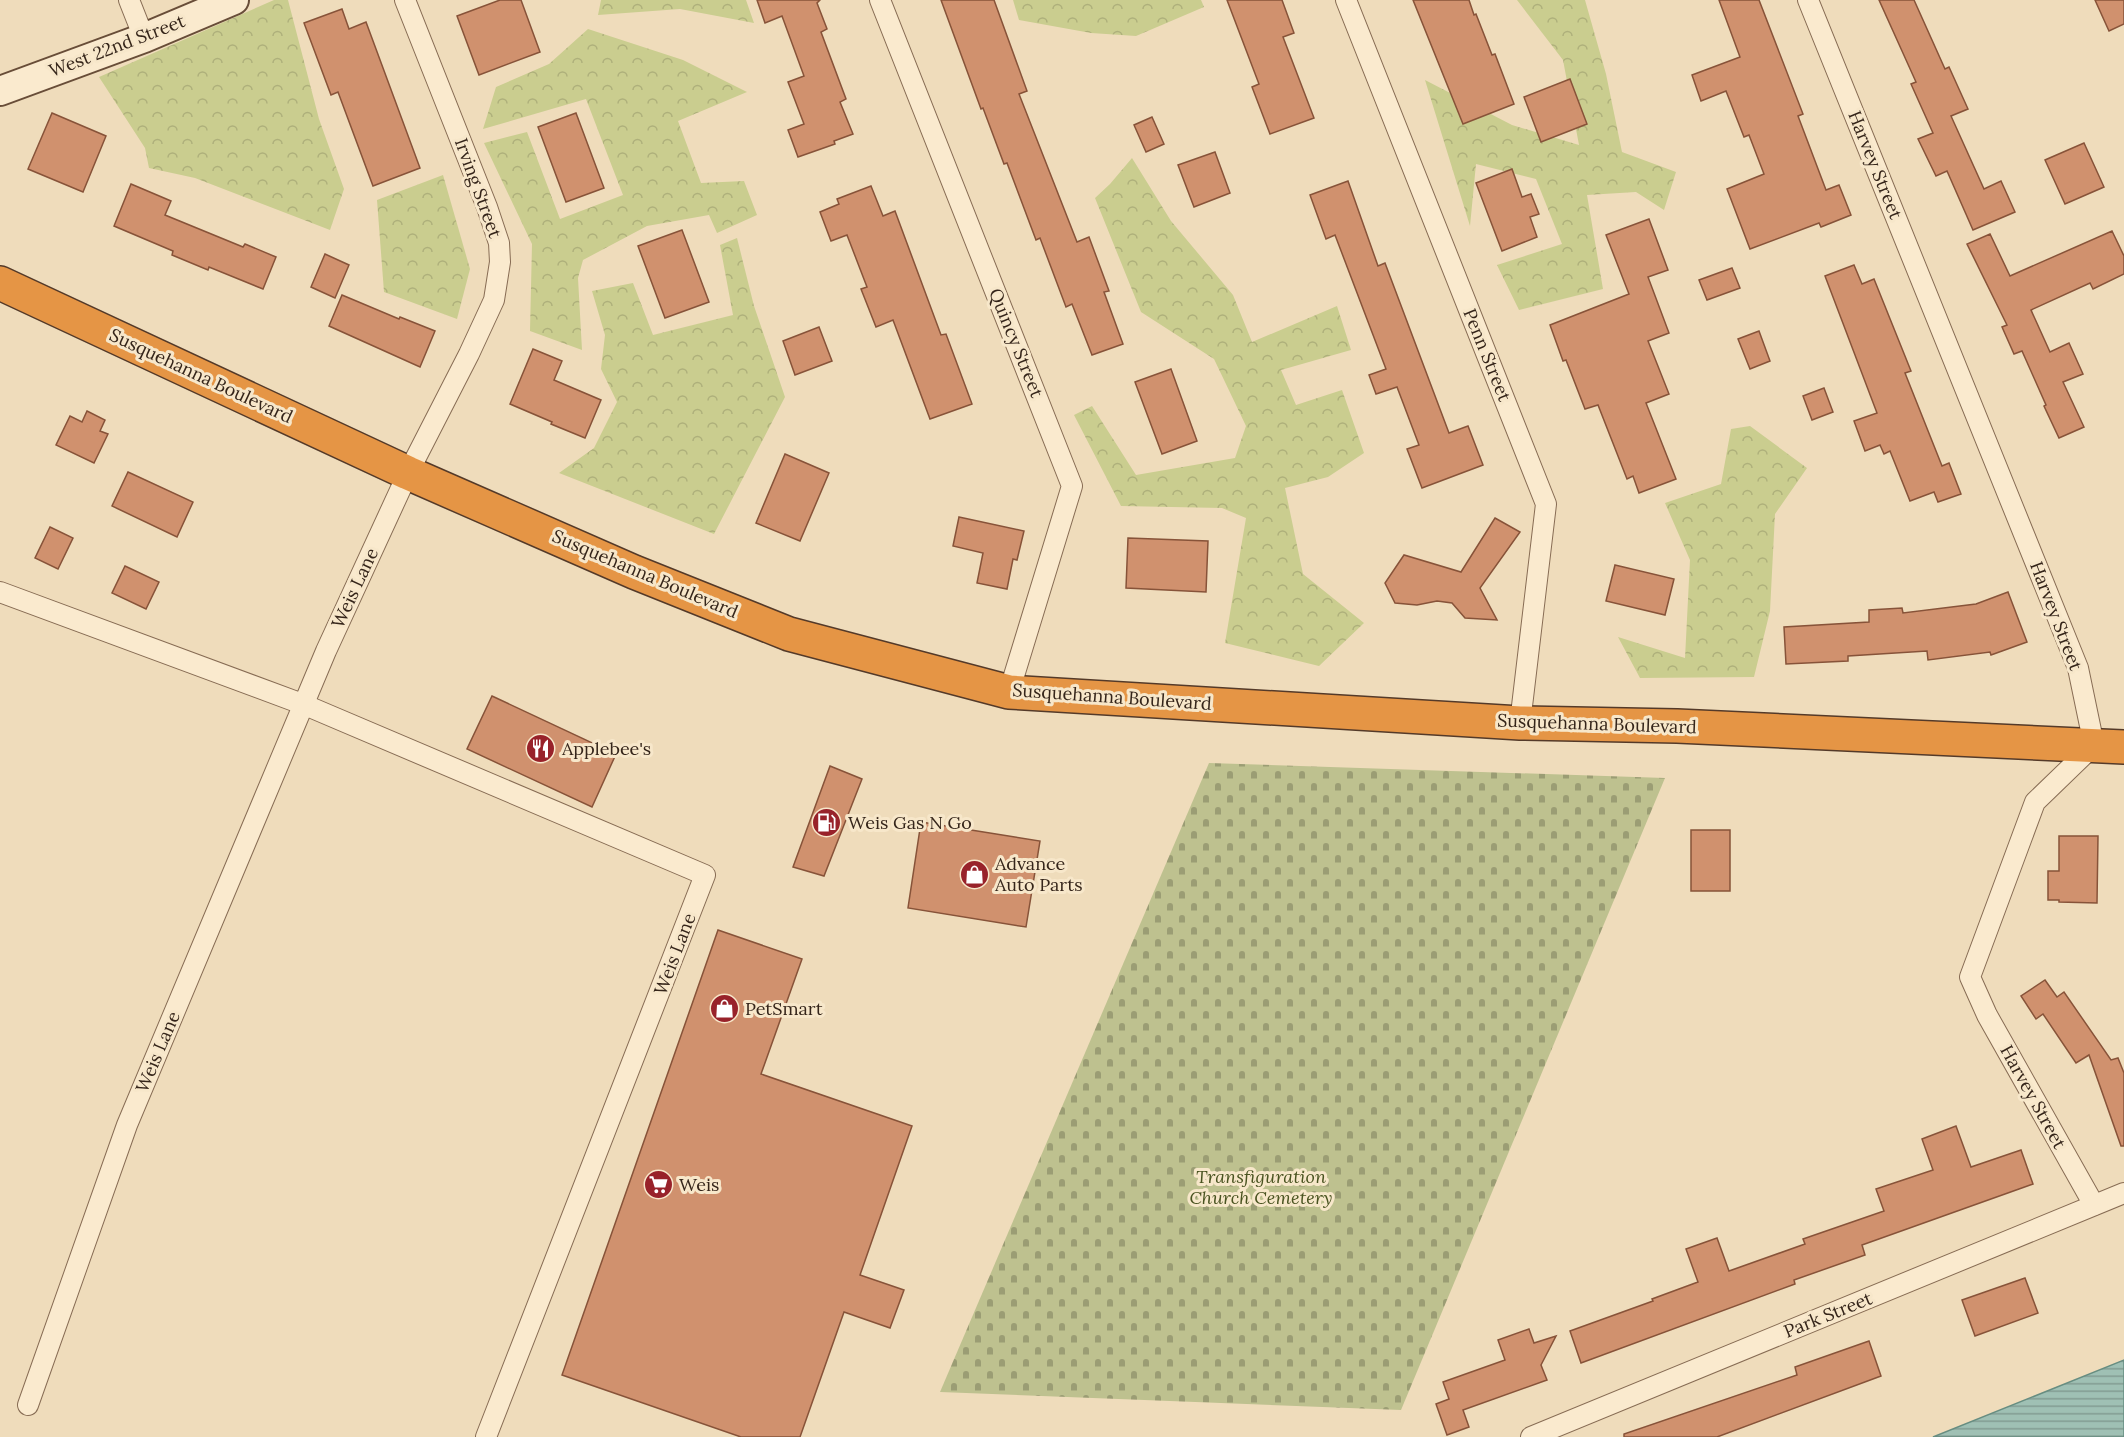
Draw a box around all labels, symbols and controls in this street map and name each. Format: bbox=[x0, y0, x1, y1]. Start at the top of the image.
street label: West 22nd Street bbox=[46, 9, 188, 82]
street label: Harvey Street bbox=[1843, 107, 1908, 222]
street label: Irving Street bbox=[450, 135, 507, 241]
street label: Quincy Street bbox=[984, 285, 1049, 401]
street label: Penn Street bbox=[1458, 305, 1517, 405]
street label: Susquehanna Boulevard bbox=[106, 323, 297, 428]
street label: Susquehanna Boulevard bbox=[549, 524, 742, 623]
street label: Weis Lane bbox=[326, 544, 383, 632]
street label: Harvey Street bbox=[2025, 558, 2088, 674]
street label: Susquehanna Boulevard bbox=[1012, 678, 1213, 715]
street label: Susquehanna Boulevard bbox=[1497, 709, 1697, 738]
restaurant icon: Applebee's bbox=[525, 733, 557, 765]
place label: Applebee's bbox=[561, 737, 651, 760]
fuel station icon: Weis Gas N Go bbox=[811, 807, 843, 839]
place label: Weis Gas N Go bbox=[848, 811, 972, 834]
place label: Advance Auto Parts bbox=[994, 852, 1083, 896]
shop icon: Advance Auto Parts bbox=[958, 858, 990, 890]
street label: Weis Lane bbox=[648, 909, 701, 998]
shop icon: PetSmart bbox=[708, 993, 740, 1025]
place label: PetSmart bbox=[745, 997, 823, 1020]
street label: Weis Lane bbox=[130, 1008, 185, 1096]
street label: Harvey Street bbox=[1995, 1041, 2071, 1153]
park label: Transfiguration Church Cemetery bbox=[1190, 1165, 1332, 1209]
supermarket icon: Weis bbox=[642, 1169, 674, 1201]
place label: Weis bbox=[679, 1173, 719, 1196]
street label: Park Street bbox=[1780, 1286, 1875, 1343]

